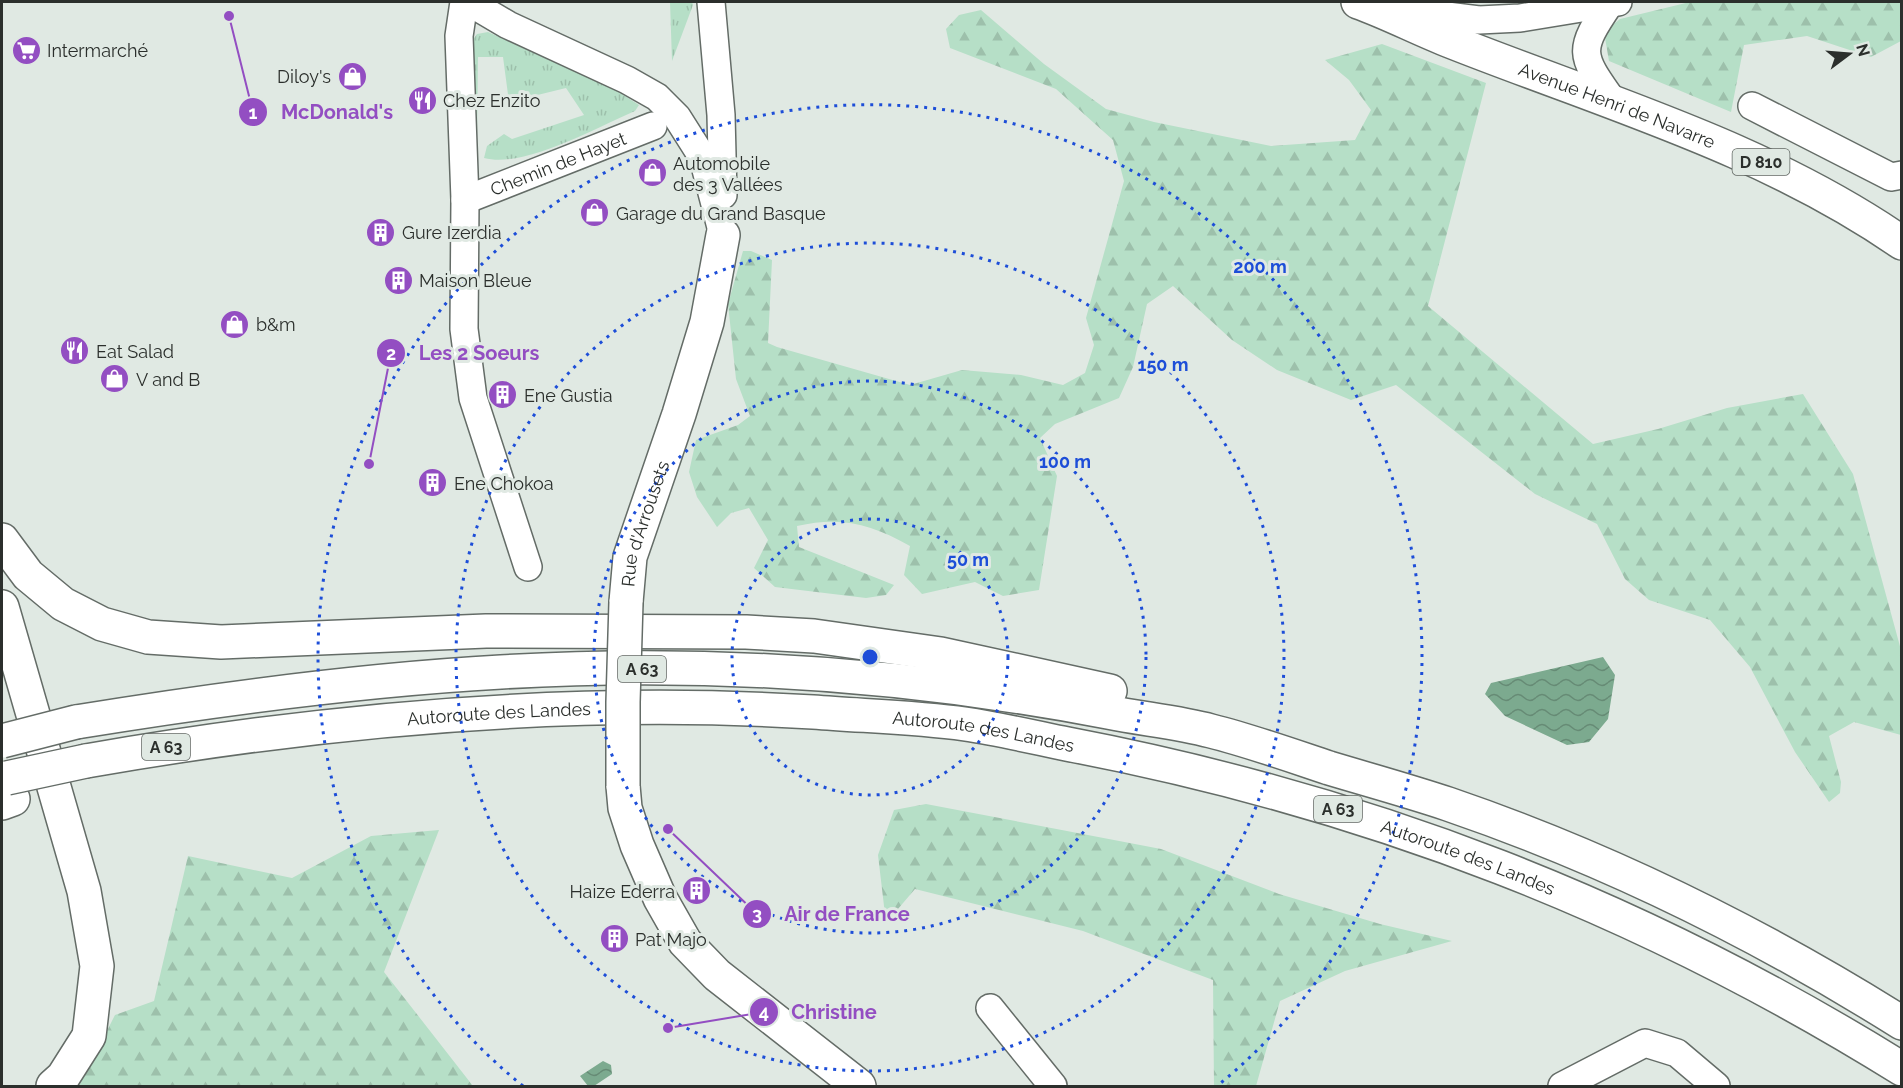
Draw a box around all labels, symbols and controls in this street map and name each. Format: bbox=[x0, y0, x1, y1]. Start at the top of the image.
north arrow bbox=[1819, 24, 1879, 84]
supermarket icon: Intermarché bbox=[10, 34, 42, 66]
place label: Intermarché bbox=[47, 40, 148, 61]
text: N bbox=[1852, 42, 1874, 58]
street label: Avenue Henri de Navarre bbox=[1516, 58, 1719, 152]
shop icon: Diloy's bbox=[336, 60, 368, 92]
place label: Diloy's bbox=[277, 66, 331, 87]
restaurant icon: Chez Enzito bbox=[406, 84, 438, 116]
place label: Chez Enzito bbox=[443, 90, 541, 111]
callout: McDonald's bbox=[238, 93, 405, 131]
text: McDonald's bbox=[281, 100, 393, 124]
text: 1 bbox=[249, 102, 258, 123]
street label: Chemin de Hayet bbox=[487, 127, 629, 200]
road number: D 810 bbox=[1732, 149, 1790, 175]
place label: Automobile des 3 Vallées bbox=[673, 153, 783, 195]
shop icon: Automobile des 3 Vallées bbox=[636, 157, 668, 189]
shop icon: Garage du Grand Basque bbox=[579, 197, 611, 229]
place label: Garage du Grand Basque bbox=[616, 203, 826, 224]
building icon: Gure Izerdia bbox=[365, 216, 397, 248]
place label: Gure Izerdia bbox=[402, 222, 501, 243]
text: 200 m bbox=[1233, 256, 1287, 277]
building icon: Maison Bleue bbox=[382, 264, 414, 296]
place label: Maison Bleue bbox=[419, 270, 532, 291]
shop icon: b&m bbox=[219, 308, 251, 340]
place label: b&m bbox=[256, 314, 296, 335]
callout: Les 2 Soeurs bbox=[376, 334, 551, 372]
restaurant icon: Eat Salad bbox=[59, 335, 91, 367]
place label: Eat Salad bbox=[96, 341, 174, 362]
text: Les 2 Soeurs bbox=[419, 341, 539, 365]
text: 2 bbox=[386, 343, 396, 364]
text: 150 m bbox=[1138, 354, 1189, 375]
shop icon: V and B bbox=[99, 363, 131, 395]
place label: V and B bbox=[136, 369, 200, 390]
building icon: Ene Gustia bbox=[487, 379, 519, 411]
place label: Ene Gustia bbox=[524, 385, 613, 406]
text: 100 m bbox=[1039, 451, 1091, 472]
street label: Rue d'Arrousets bbox=[617, 457, 673, 587]
building icon: Ene Chokoa bbox=[417, 467, 449, 499]
place label: Ene Chokoa bbox=[454, 473, 554, 494]
text: 50 m bbox=[947, 549, 989, 570]
centre of rings bbox=[860, 647, 880, 667]
road number: A 63 bbox=[618, 656, 666, 682]
street label: Autoroute des Landes bbox=[406, 698, 591, 729]
street label: Autoroute des Landes bbox=[892, 707, 1076, 756]
road number: A 63 bbox=[142, 734, 190, 760]
road number: A 63 bbox=[1314, 796, 1362, 822]
street label: Autoroute des Landes bbox=[1378, 815, 1559, 899]
building icon: Haize Ederra bbox=[680, 875, 712, 907]
place label: Haize Ederra bbox=[569, 881, 675, 902]
callout: Air de France bbox=[742, 895, 922, 933]
text: Air de France bbox=[784, 902, 910, 926]
text: 3 bbox=[752, 903, 762, 924]
building icon: Pat Majo bbox=[598, 923, 630, 955]
place label: Pat Majo bbox=[635, 929, 707, 950]
callout: Christine bbox=[749, 993, 888, 1031]
text: Christine bbox=[791, 1000, 877, 1024]
text: 4 bbox=[759, 1001, 769, 1022]

